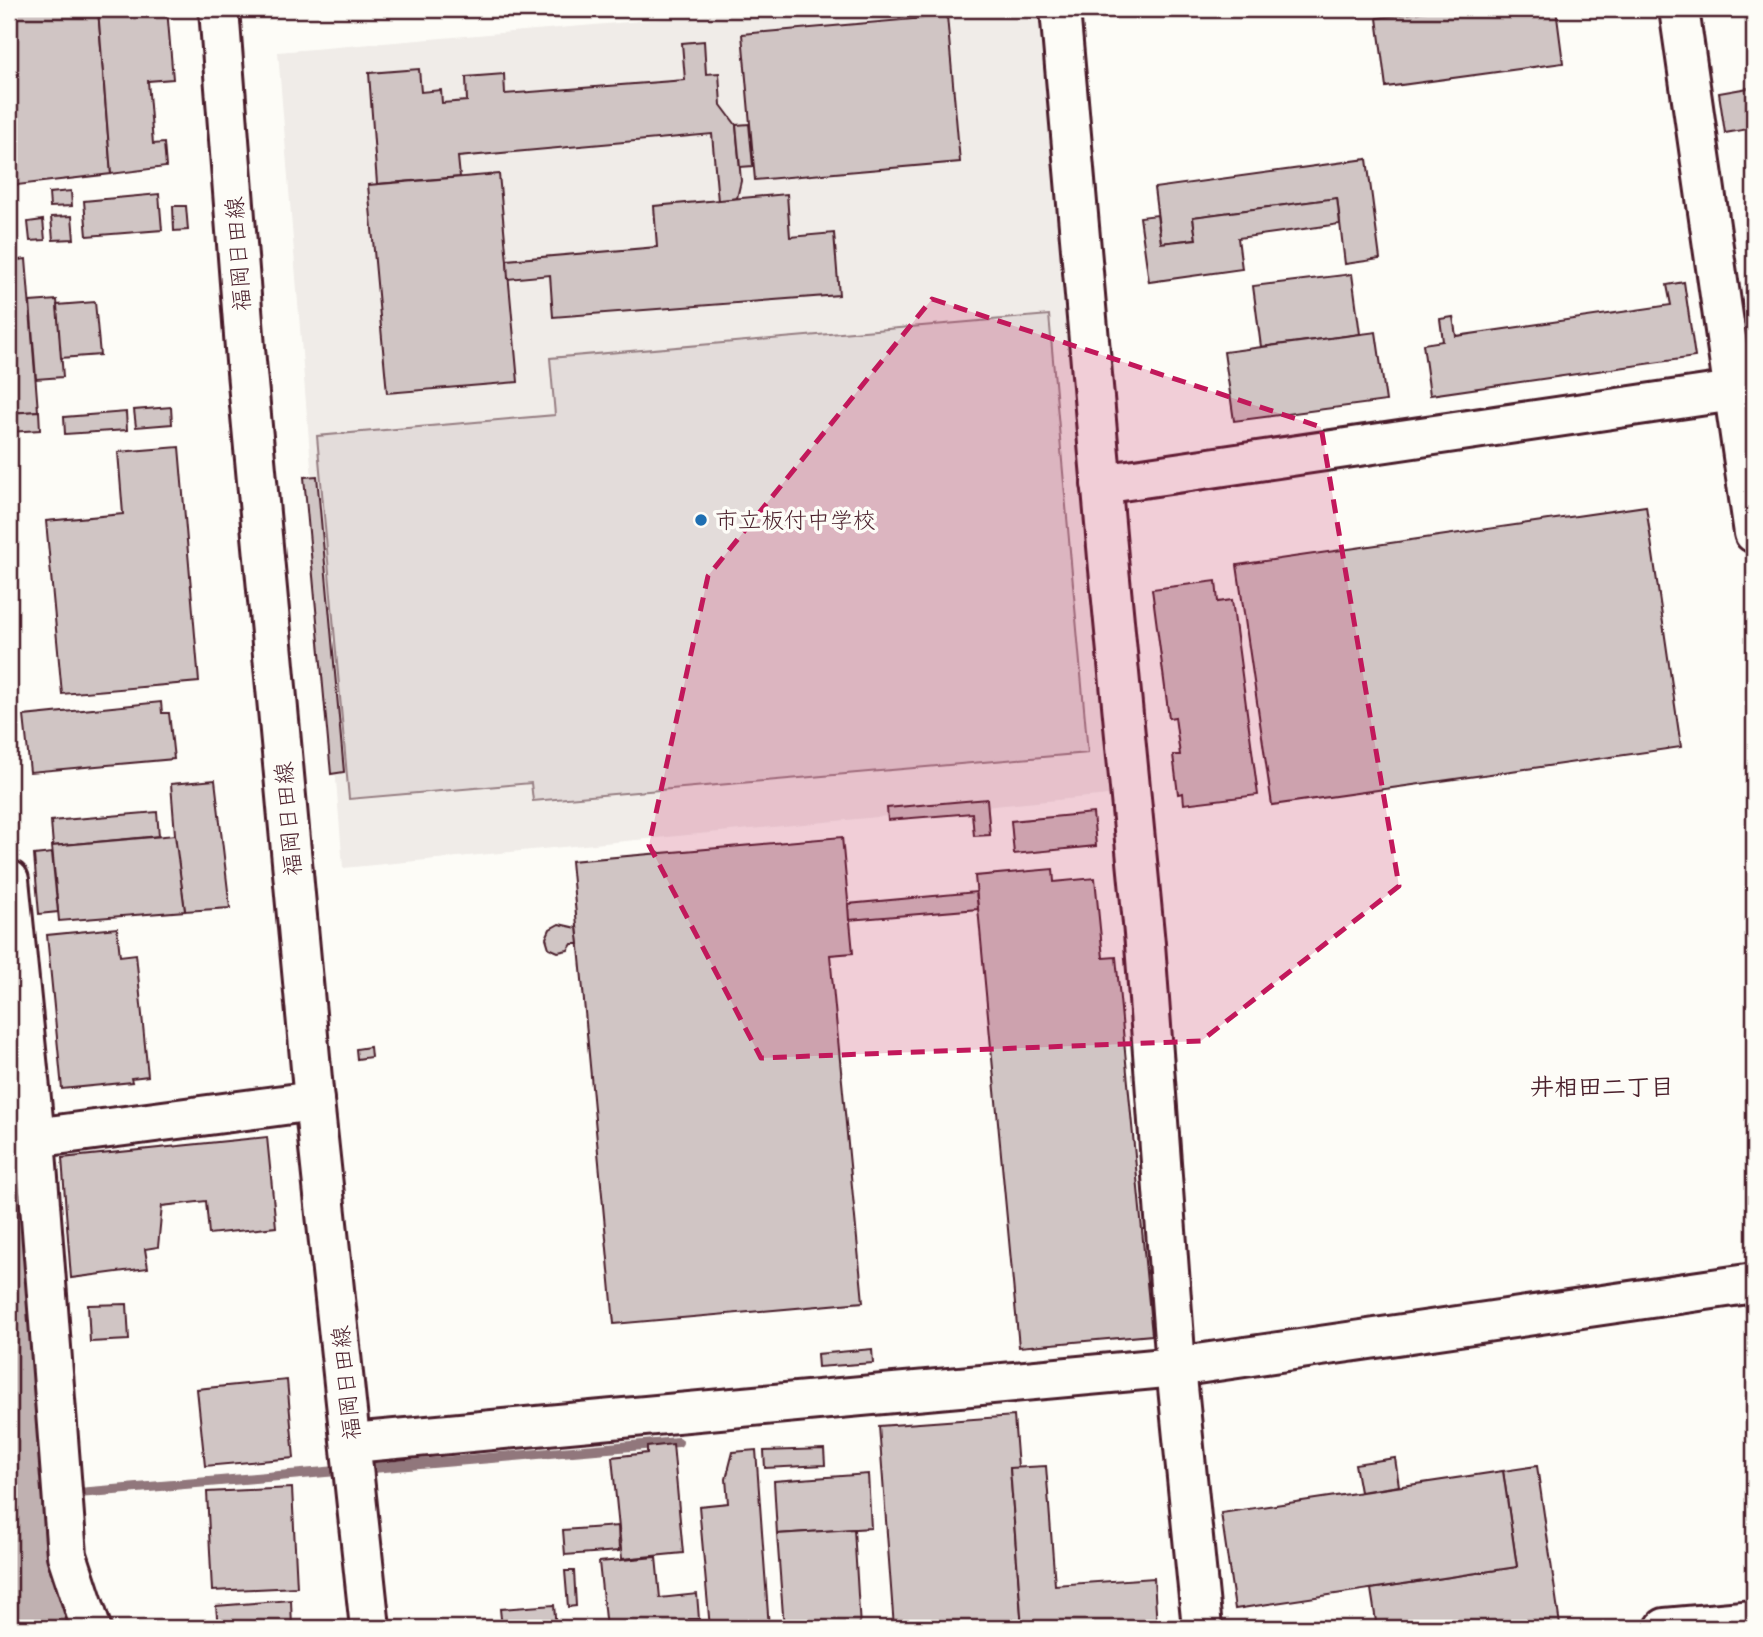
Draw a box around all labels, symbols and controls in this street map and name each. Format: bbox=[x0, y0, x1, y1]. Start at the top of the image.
street label: 福岡日田線 bbox=[221, 195, 259, 312]
place label: 市立板付中学校 bbox=[715, 507, 876, 537]
marker: 市立板付中学校 bbox=[693, 512, 709, 528]
street label: 福岡日田線 bbox=[270, 760, 310, 877]
district label: 井相田二丁目 bbox=[1530, 1073, 1674, 1104]
street label: 福岡日田線 bbox=[327, 1324, 369, 1442]

